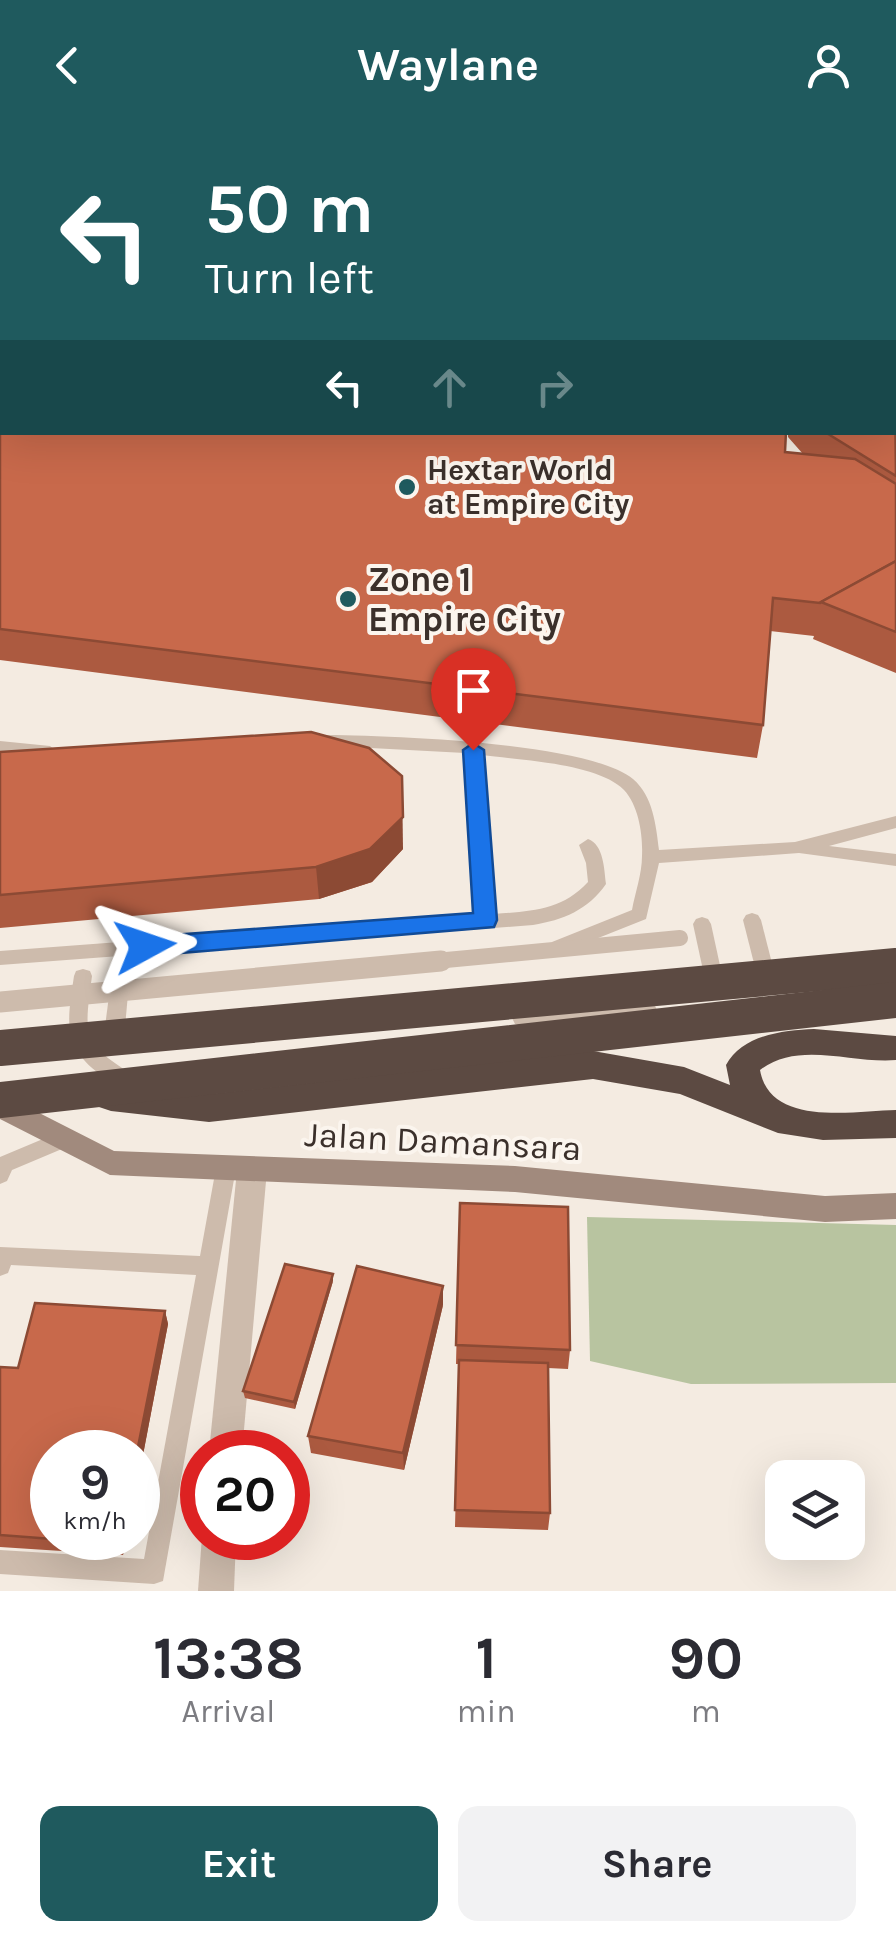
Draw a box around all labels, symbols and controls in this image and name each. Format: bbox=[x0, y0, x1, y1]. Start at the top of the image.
icon: back bbox=[40, 38, 95, 93]
icon: person bbox=[801, 38, 856, 93]
text: Waylane bbox=[357, 39, 539, 91]
text: 50 m bbox=[205, 168, 374, 250]
icon: left bbox=[40, 170, 170, 300]
text: Turn left bbox=[205, 252, 374, 304]
icon: left bbox=[317, 360, 372, 415]
icon: ahead bbox=[422, 360, 477, 415]
icon: right bbox=[527, 360, 582, 415]
place label: Hextar World at Empire City bbox=[427, 452, 629, 522]
marker: Hextar World at Empire City bbox=[396, 476, 418, 498]
place label: Zone 1 Empire City bbox=[368, 559, 561, 641]
marker: Zone 1 Empire City bbox=[337, 588, 359, 610]
pin bbox=[431, 648, 516, 751]
icon: arrive bbox=[446, 663, 501, 718]
position arrow bbox=[93, 894, 197, 998]
street label: Jalan Damansara bbox=[304, 1114, 582, 1169]
speed limit sign: 20 bbox=[180, 1430, 310, 1560]
text: 9 bbox=[80, 1453, 110, 1512]
map controls bbox=[765, 1460, 865, 1560]
button: layers bbox=[765, 1460, 865, 1560]
text: km/h bbox=[63, 1506, 127, 1535]
text: 13:38 bbox=[153, 1623, 304, 1693]
text: 1 bbox=[476, 1623, 497, 1693]
text: 90 bbox=[669, 1623, 743, 1693]
text: Arrival bbox=[182, 1693, 275, 1730]
text: min bbox=[457, 1693, 516, 1730]
text: m bbox=[691, 1693, 721, 1730]
button: Exit bbox=[40, 1806, 438, 1921]
button: Share bbox=[458, 1806, 856, 1921]

